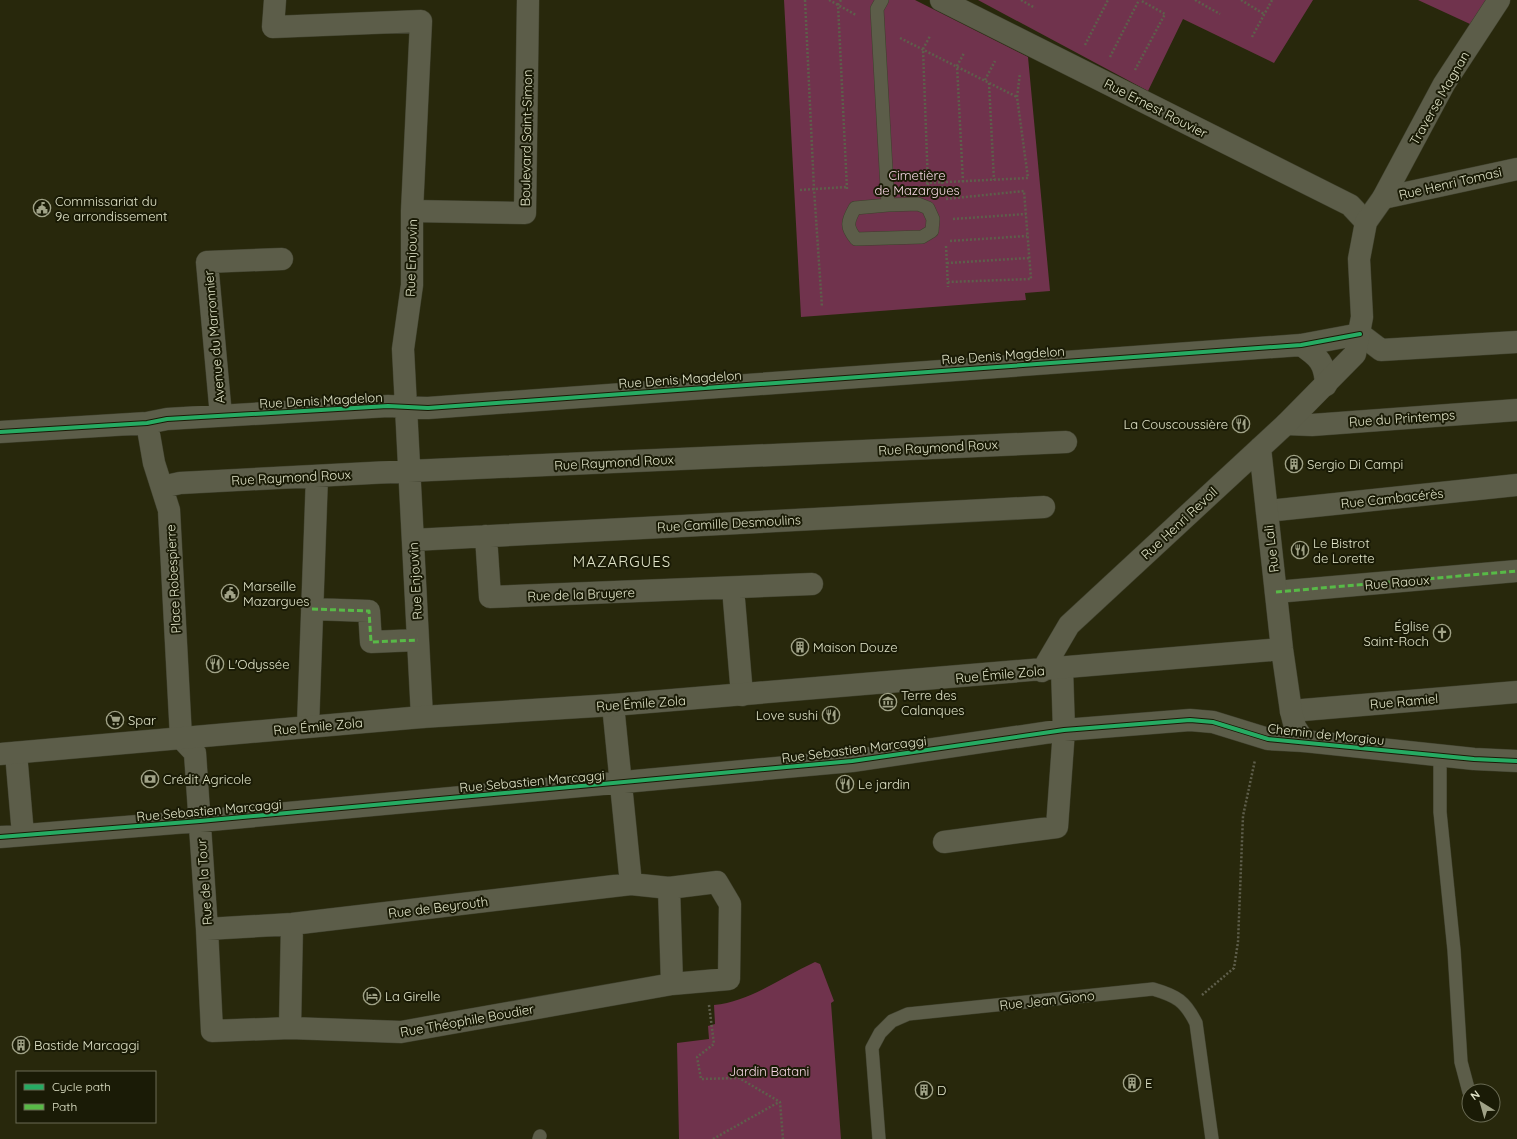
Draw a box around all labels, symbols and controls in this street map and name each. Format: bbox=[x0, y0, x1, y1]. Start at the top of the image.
street label: Traverse Magnan bbox=[1406, 48, 1472, 148]
street label: Boulevard Saint-Simon bbox=[517, 69, 535, 207]
street label: Rue Ernest Rouvier bbox=[1102, 75, 1210, 141]
street label: Rue Henri Tomasi bbox=[1397, 163, 1503, 203]
park label: Cimetière de Mazargues bbox=[874, 167, 960, 198]
place label: Commissariat du 9e arrondissement bbox=[55, 193, 167, 224]
public building icon: Commissariat du 9e arrondissement bbox=[32, 198, 52, 218]
street label: Rue Enjouvin bbox=[402, 219, 420, 297]
street label: Avenue du Marronnier bbox=[200, 270, 228, 404]
street label: Rue Denis Magdelon bbox=[941, 343, 1065, 367]
street label: Rue Denis Magdelon bbox=[618, 367, 742, 391]
street label: Rue Denis Magdelon bbox=[259, 389, 383, 411]
street label: Rue du Printemps bbox=[1348, 406, 1456, 430]
restaurant icon: La Couscoussière bbox=[1231, 414, 1251, 434]
place label: La Couscoussière bbox=[1123, 416, 1228, 432]
street label: Rue Raymond Roux bbox=[878, 436, 998, 458]
street label: Rue Raymond Roux bbox=[554, 451, 674, 473]
building icon: Sergio Di Campi bbox=[1284, 454, 1304, 474]
place label: Sergio Di Campi bbox=[1307, 456, 1403, 472]
street label: Rue Raymond Roux bbox=[231, 466, 351, 488]
street label: Rue Henri Revoil bbox=[1137, 483, 1221, 563]
street label: Rue Cambacérès bbox=[1340, 485, 1444, 511]
street label: Rue Camille Desmoulins bbox=[657, 511, 801, 535]
street label: Place Robespierre bbox=[162, 524, 184, 634]
street label: Rue Lali bbox=[1260, 524, 1282, 574]
place label: Le Bistrot de Lorette bbox=[1313, 535, 1375, 566]
restaurant icon: Le Bistrot de Lorette bbox=[1290, 540, 1310, 560]
street label: Rue Enjouvin bbox=[405, 542, 425, 620]
district label: MAZARGUES bbox=[573, 552, 671, 571]
street label: Rue Raoux bbox=[1364, 571, 1430, 593]
place label: Marseille Mazargues bbox=[243, 578, 309, 609]
public building icon: Marseille Mazargues bbox=[220, 583, 240, 603]
street label: Rue de la Bruyere bbox=[527, 584, 635, 604]
place label: Église Saint-Roch bbox=[1363, 618, 1429, 649]
church icon: Église Saint-Roch bbox=[1432, 623, 1452, 643]
building icon: Maison Douze bbox=[790, 637, 810, 657]
place label: Maison Douze bbox=[813, 639, 898, 655]
restaurant icon: L'Odyssée bbox=[205, 654, 225, 674]
place label: L'Odyssée bbox=[228, 656, 290, 672]
street label: Rue Émile Zola bbox=[955, 662, 1045, 686]
place label: Terre des Calanques bbox=[901, 687, 964, 718]
street label: Rue Ramiel bbox=[1369, 690, 1439, 712]
street label: Rue Émile Zola bbox=[596, 692, 686, 714]
museum icon: Terre des Calanques bbox=[878, 692, 898, 712]
restaurant icon: Love sushi bbox=[821, 705, 841, 725]
place label: Love sushi bbox=[756, 707, 818, 723]
supermarket icon: Spar bbox=[105, 710, 125, 730]
place label: Spar bbox=[128, 712, 156, 728]
street label: Rue Émile Zola bbox=[273, 714, 363, 738]
street label: Chemin de Morgiou bbox=[1267, 720, 1385, 748]
street label: Rue Sebastien Marcaggi bbox=[781, 732, 927, 766]
street label: Rue Sebastien Marcaggi bbox=[459, 767, 605, 795]
bank icon: Crédit Agricole bbox=[140, 769, 160, 789]
place label: Crédit Agricole bbox=[163, 771, 251, 787]
restaurant icon: Le jardin bbox=[835, 774, 855, 794]
place label: Le jardin bbox=[858, 776, 910, 792]
street label: Rue Sebastien Marcaggi bbox=[136, 796, 282, 824]
street label: Rue de la Tour bbox=[193, 838, 215, 926]
street label: Rue de Beyrouth bbox=[387, 893, 489, 921]
hotel icon: La Girelle bbox=[362, 986, 382, 1006]
street label: Rue Jean Giono bbox=[999, 987, 1096, 1013]
place label: La Girelle bbox=[385, 988, 440, 1004]
street label: Rue Théophile Boudier bbox=[399, 1000, 535, 1040]
building icon: Bastide Marcaggi bbox=[11, 1035, 31, 1055]
place label: Bastide Marcaggi bbox=[34, 1037, 139, 1053]
park label: Jardin Batani bbox=[729, 1063, 809, 1079]
legend bbox=[16, 1071, 156, 1123]
building icon: E bbox=[1122, 1073, 1142, 1093]
place label: E bbox=[1145, 1075, 1152, 1091]
text: Cycle path bbox=[52, 1079, 111, 1094]
building icon: D bbox=[914, 1080, 934, 1100]
place label: D bbox=[937, 1082, 946, 1098]
north arrow bbox=[1461, 1083, 1501, 1123]
text: N bbox=[1468, 1087, 1482, 1103]
text: Path bbox=[52, 1099, 77, 1114]

